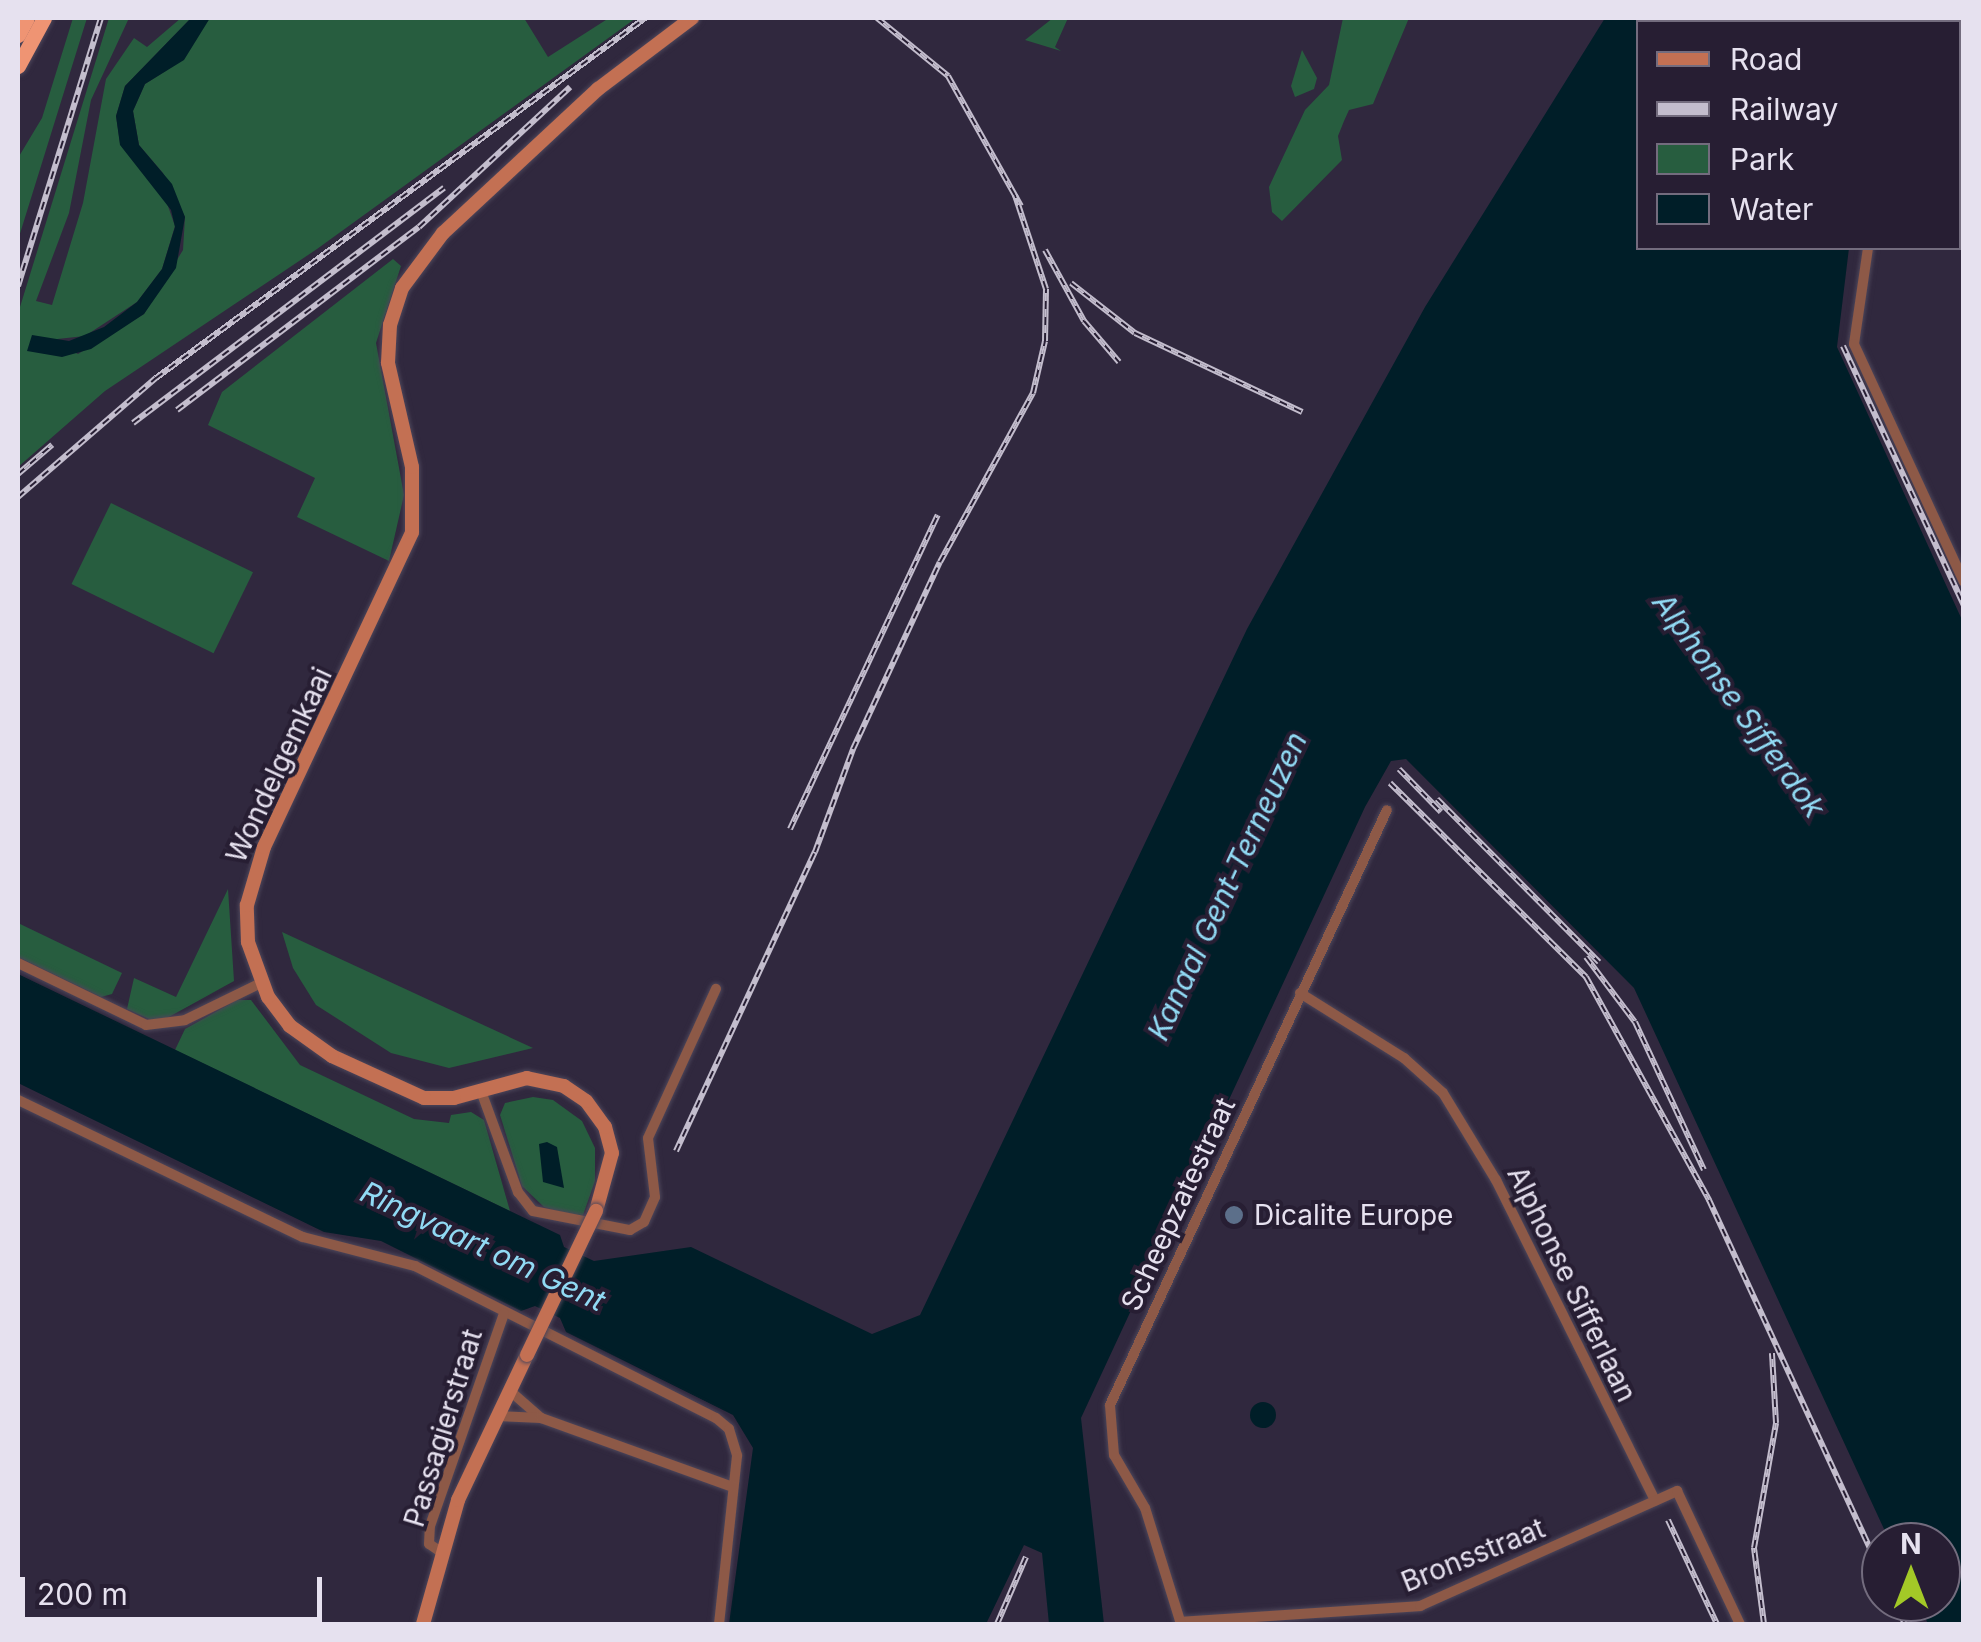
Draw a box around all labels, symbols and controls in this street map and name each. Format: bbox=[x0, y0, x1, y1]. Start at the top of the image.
legend bbox=[1636, 20, 1961, 250]
text: Road bbox=[1730, 41, 1802, 77]
text: Railway bbox=[1730, 91, 1838, 127]
text: Park bbox=[1730, 141, 1794, 177]
text: Water bbox=[1730, 191, 1813, 227]
water label: Alphonse Sifferdok bbox=[1645, 586, 1833, 824]
street label: Wondelgemkaai bbox=[219, 662, 339, 868]
water label: Kanaal Gent-Terneuzen bbox=[1140, 726, 1314, 1046]
street label: Scheepzatestraat bbox=[1114, 1092, 1242, 1316]
street label: Alphonse Sifferlaan bbox=[1500, 1161, 1644, 1407]
water label: Ringvaart om Gent bbox=[355, 1174, 611, 1318]
place label: Dicalite Europe bbox=[1254, 1198, 1453, 1232]
marker: Dicalite Europe bbox=[1223, 1204, 1245, 1226]
street label: Passagierstraat bbox=[397, 1325, 489, 1531]
street label: Bronsstraat bbox=[1396, 1511, 1550, 1599]
north arrow bbox=[1861, 1522, 1961, 1622]
text: N bbox=[1900, 1527, 1922, 1561]
scale bar bbox=[25, 1557, 328, 1619]
text: 200 m bbox=[37, 1576, 128, 1612]

